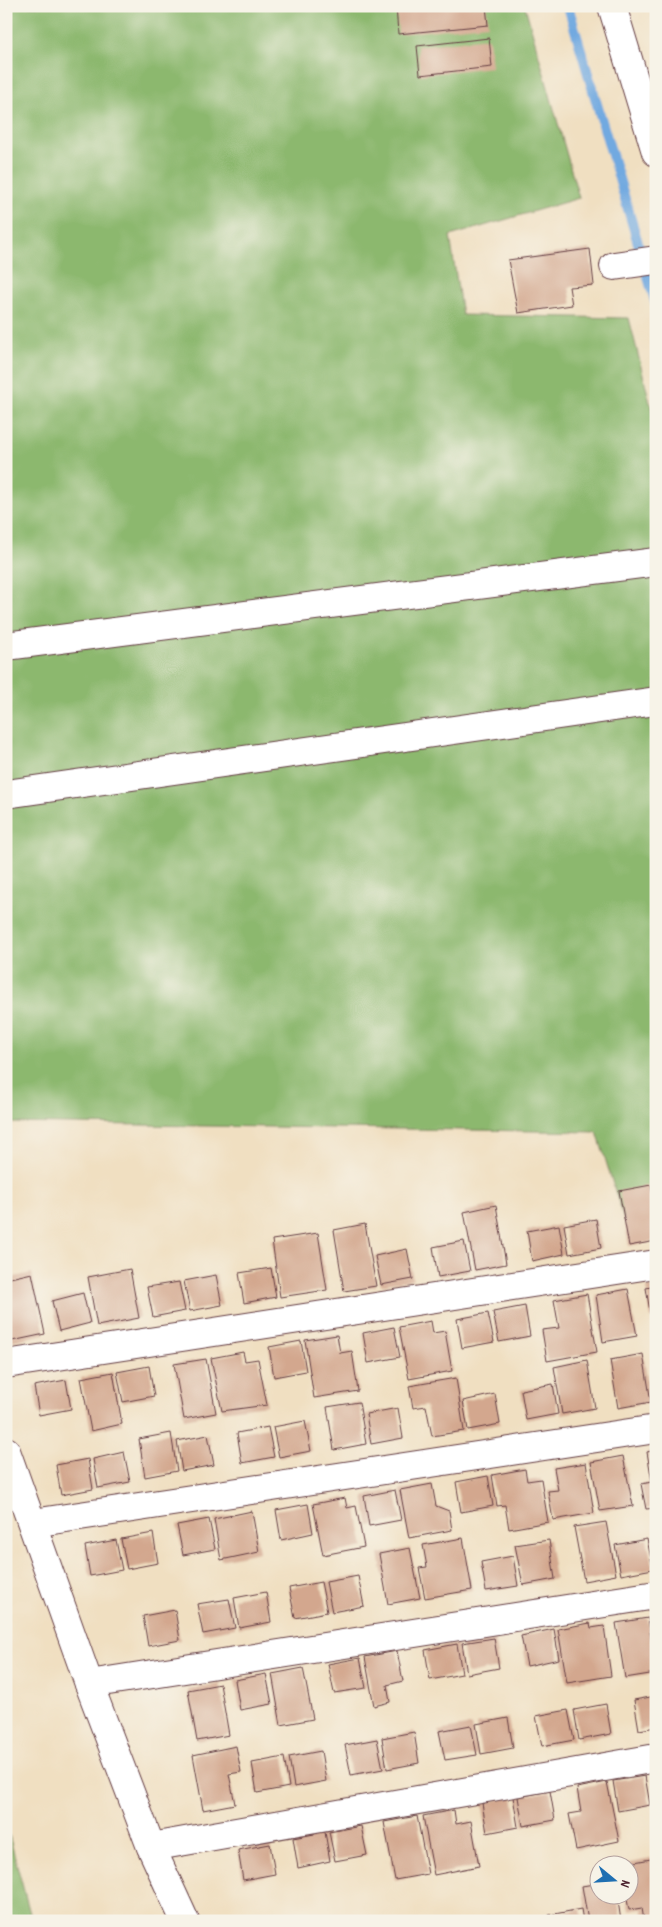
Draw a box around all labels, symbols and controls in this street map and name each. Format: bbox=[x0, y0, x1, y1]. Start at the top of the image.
north arrow bbox=[590, 1854, 640, 1904]
text: N bbox=[614, 1877, 635, 1890]

